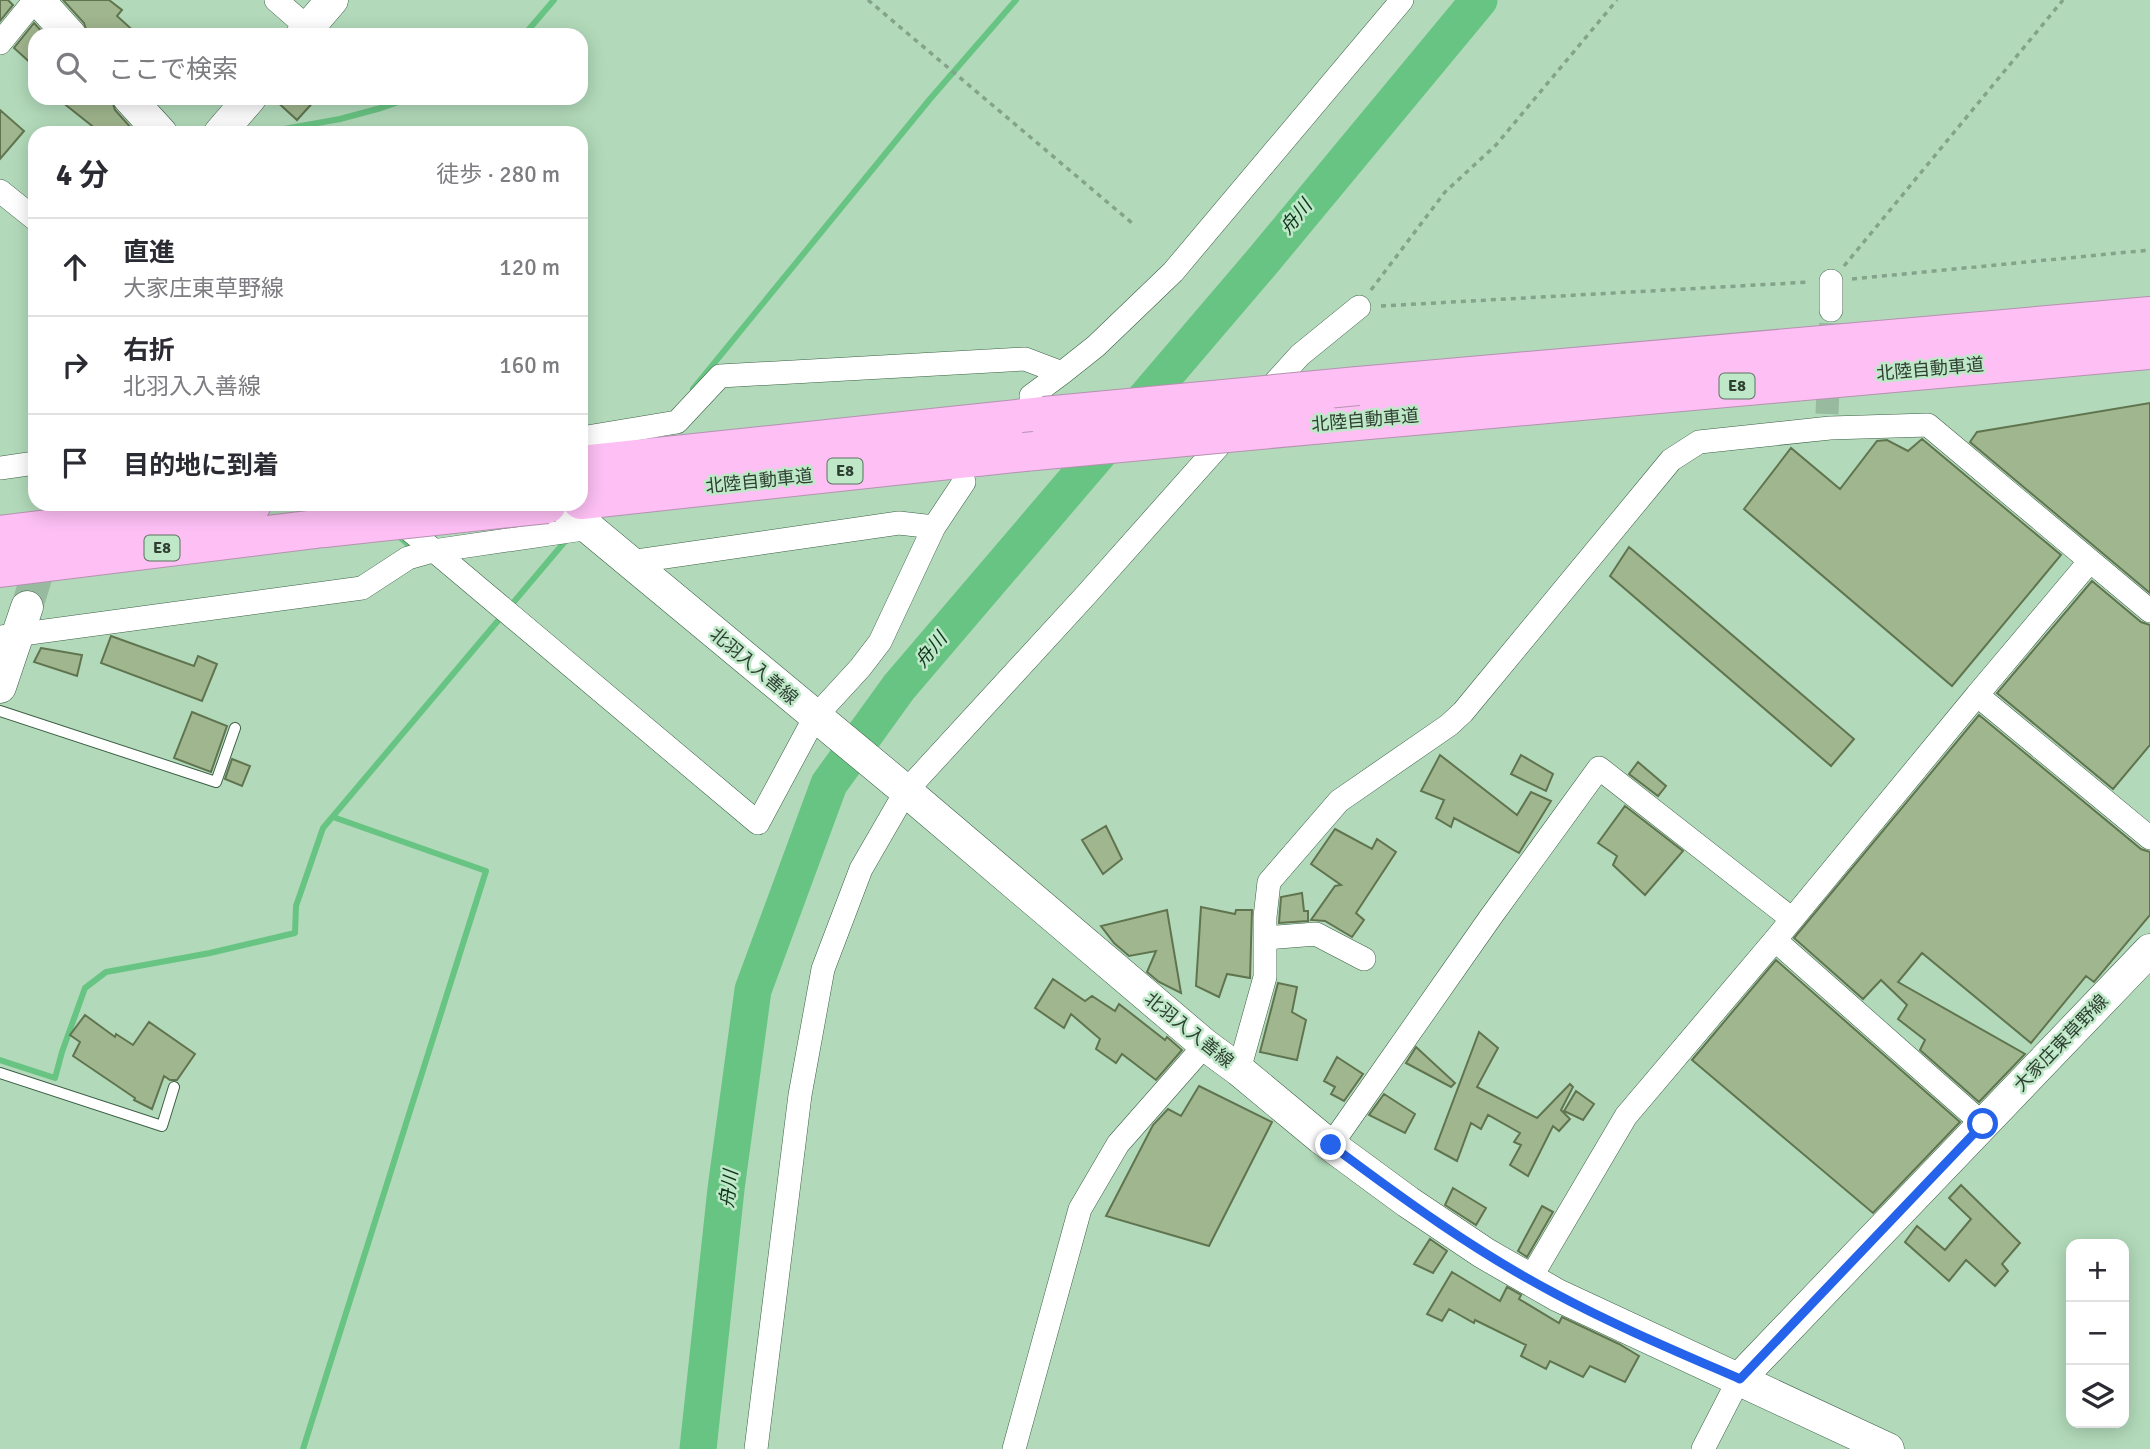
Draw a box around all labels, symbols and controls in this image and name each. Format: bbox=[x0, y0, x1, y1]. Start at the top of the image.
search box bbox=[28, 28, 588, 105]
icon: search bbox=[52, 48, 90, 86]
text: ここで検索 bbox=[108, 54, 238, 86]
text: 4 分 bbox=[56, 157, 109, 194]
text: 徒歩 · 280 m bbox=[436, 160, 560, 189]
water label: 舟川 bbox=[1275, 193, 1319, 239]
text: 直進 bbox=[123, 237, 175, 269]
icon: ahead bbox=[56, 248, 94, 286]
text: 120 m bbox=[499, 253, 560, 282]
text: 大家庄東草野線 bbox=[123, 274, 284, 303]
text: 右折 bbox=[123, 335, 175, 367]
icon: right bbox=[56, 346, 94, 384]
text: 160 m bbox=[499, 351, 560, 380]
street label: 北陸自動車道 bbox=[1875, 353, 1985, 385]
text: 北羽入入善線 bbox=[123, 372, 261, 401]
road number: E8 bbox=[1720, 374, 1754, 398]
street label: 北陸自動車道 bbox=[1310, 404, 1420, 436]
icon: arrive bbox=[56, 444, 94, 482]
text: 目的地に到着 bbox=[123, 450, 279, 482]
road number: E8 bbox=[828, 458, 862, 484]
street label: 北陸自動車道 bbox=[704, 464, 814, 498]
road number: E8 bbox=[144, 536, 180, 561]
street label: 北羽入入善線 bbox=[706, 623, 802, 709]
water label: 舟川 bbox=[910, 626, 954, 672]
street label: 北羽入入善線 bbox=[1140, 987, 1238, 1073]
street label: 大家庄東草野線 bbox=[2009, 990, 2113, 1096]
route start bbox=[1967, 1108, 1998, 1139]
route end bbox=[1315, 1129, 1346, 1160]
water label: 舟川 bbox=[715, 1167, 743, 1209]
map controls bbox=[2066, 1239, 2129, 1428]
button: + bbox=[2066, 1239, 2129, 1302]
button: − bbox=[2066, 1302, 2129, 1365]
button: layers bbox=[2066, 1365, 2129, 1428]

